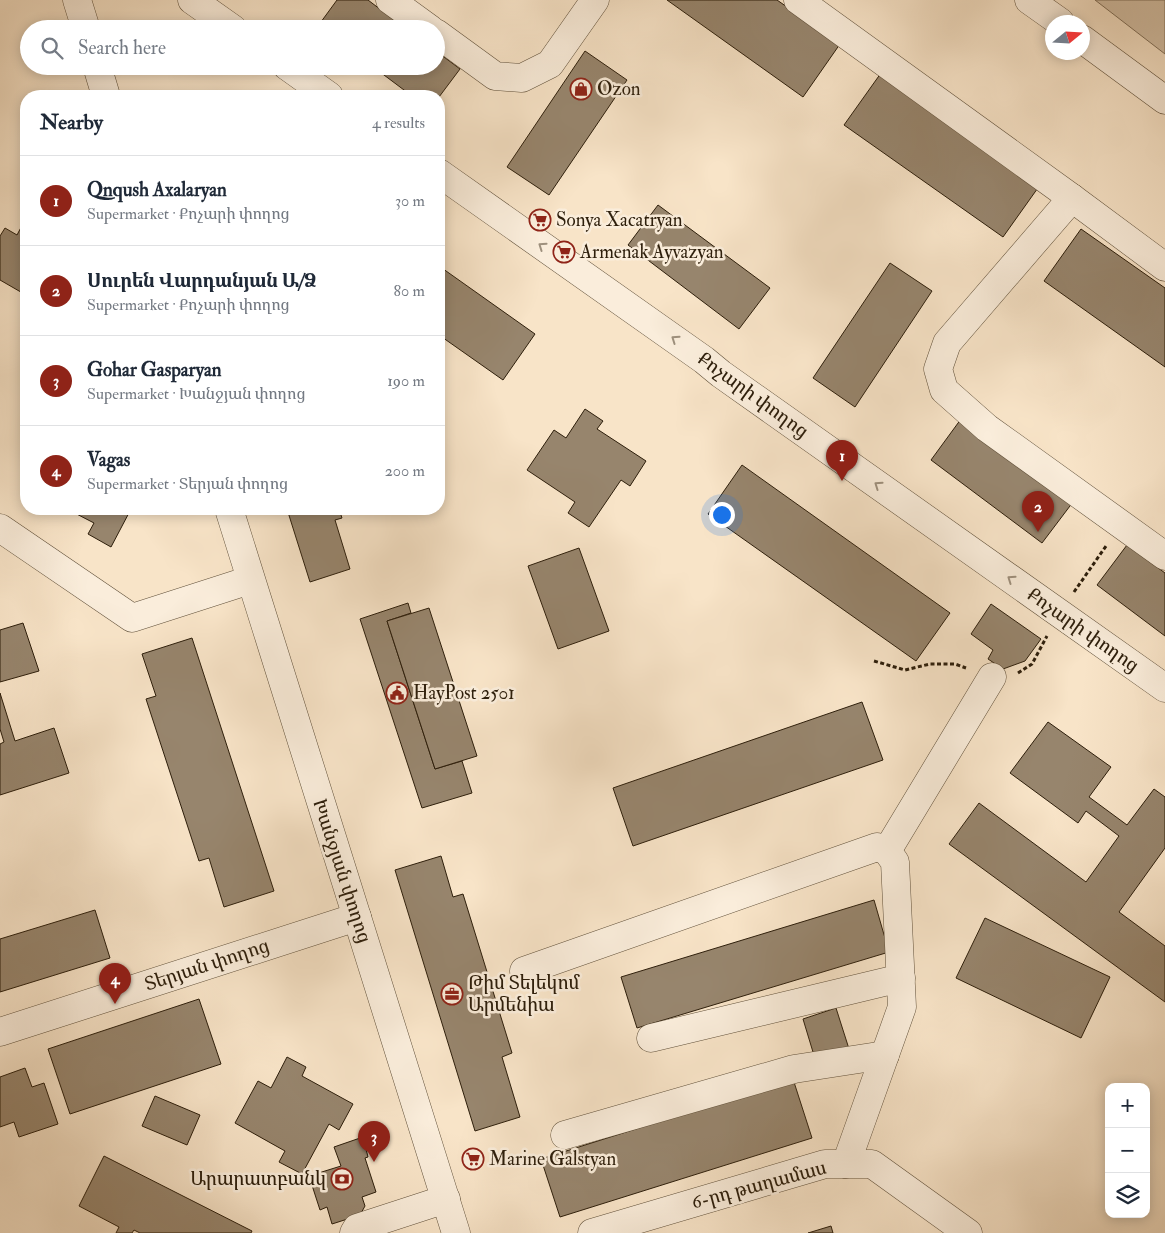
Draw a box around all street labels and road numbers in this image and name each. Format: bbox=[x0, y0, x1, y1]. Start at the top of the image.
street label: Քոչարի փողոց bbox=[693, 347, 813, 443]
street label: Քոչարի փողոց bbox=[1022, 582, 1144, 678]
street label: Խանջյան փողոց bbox=[307, 796, 377, 946]
street label: Տերյան փողոց bbox=[142, 934, 272, 996]
street label: 6-րդ թաղամաս bbox=[689, 1155, 829, 1215]

